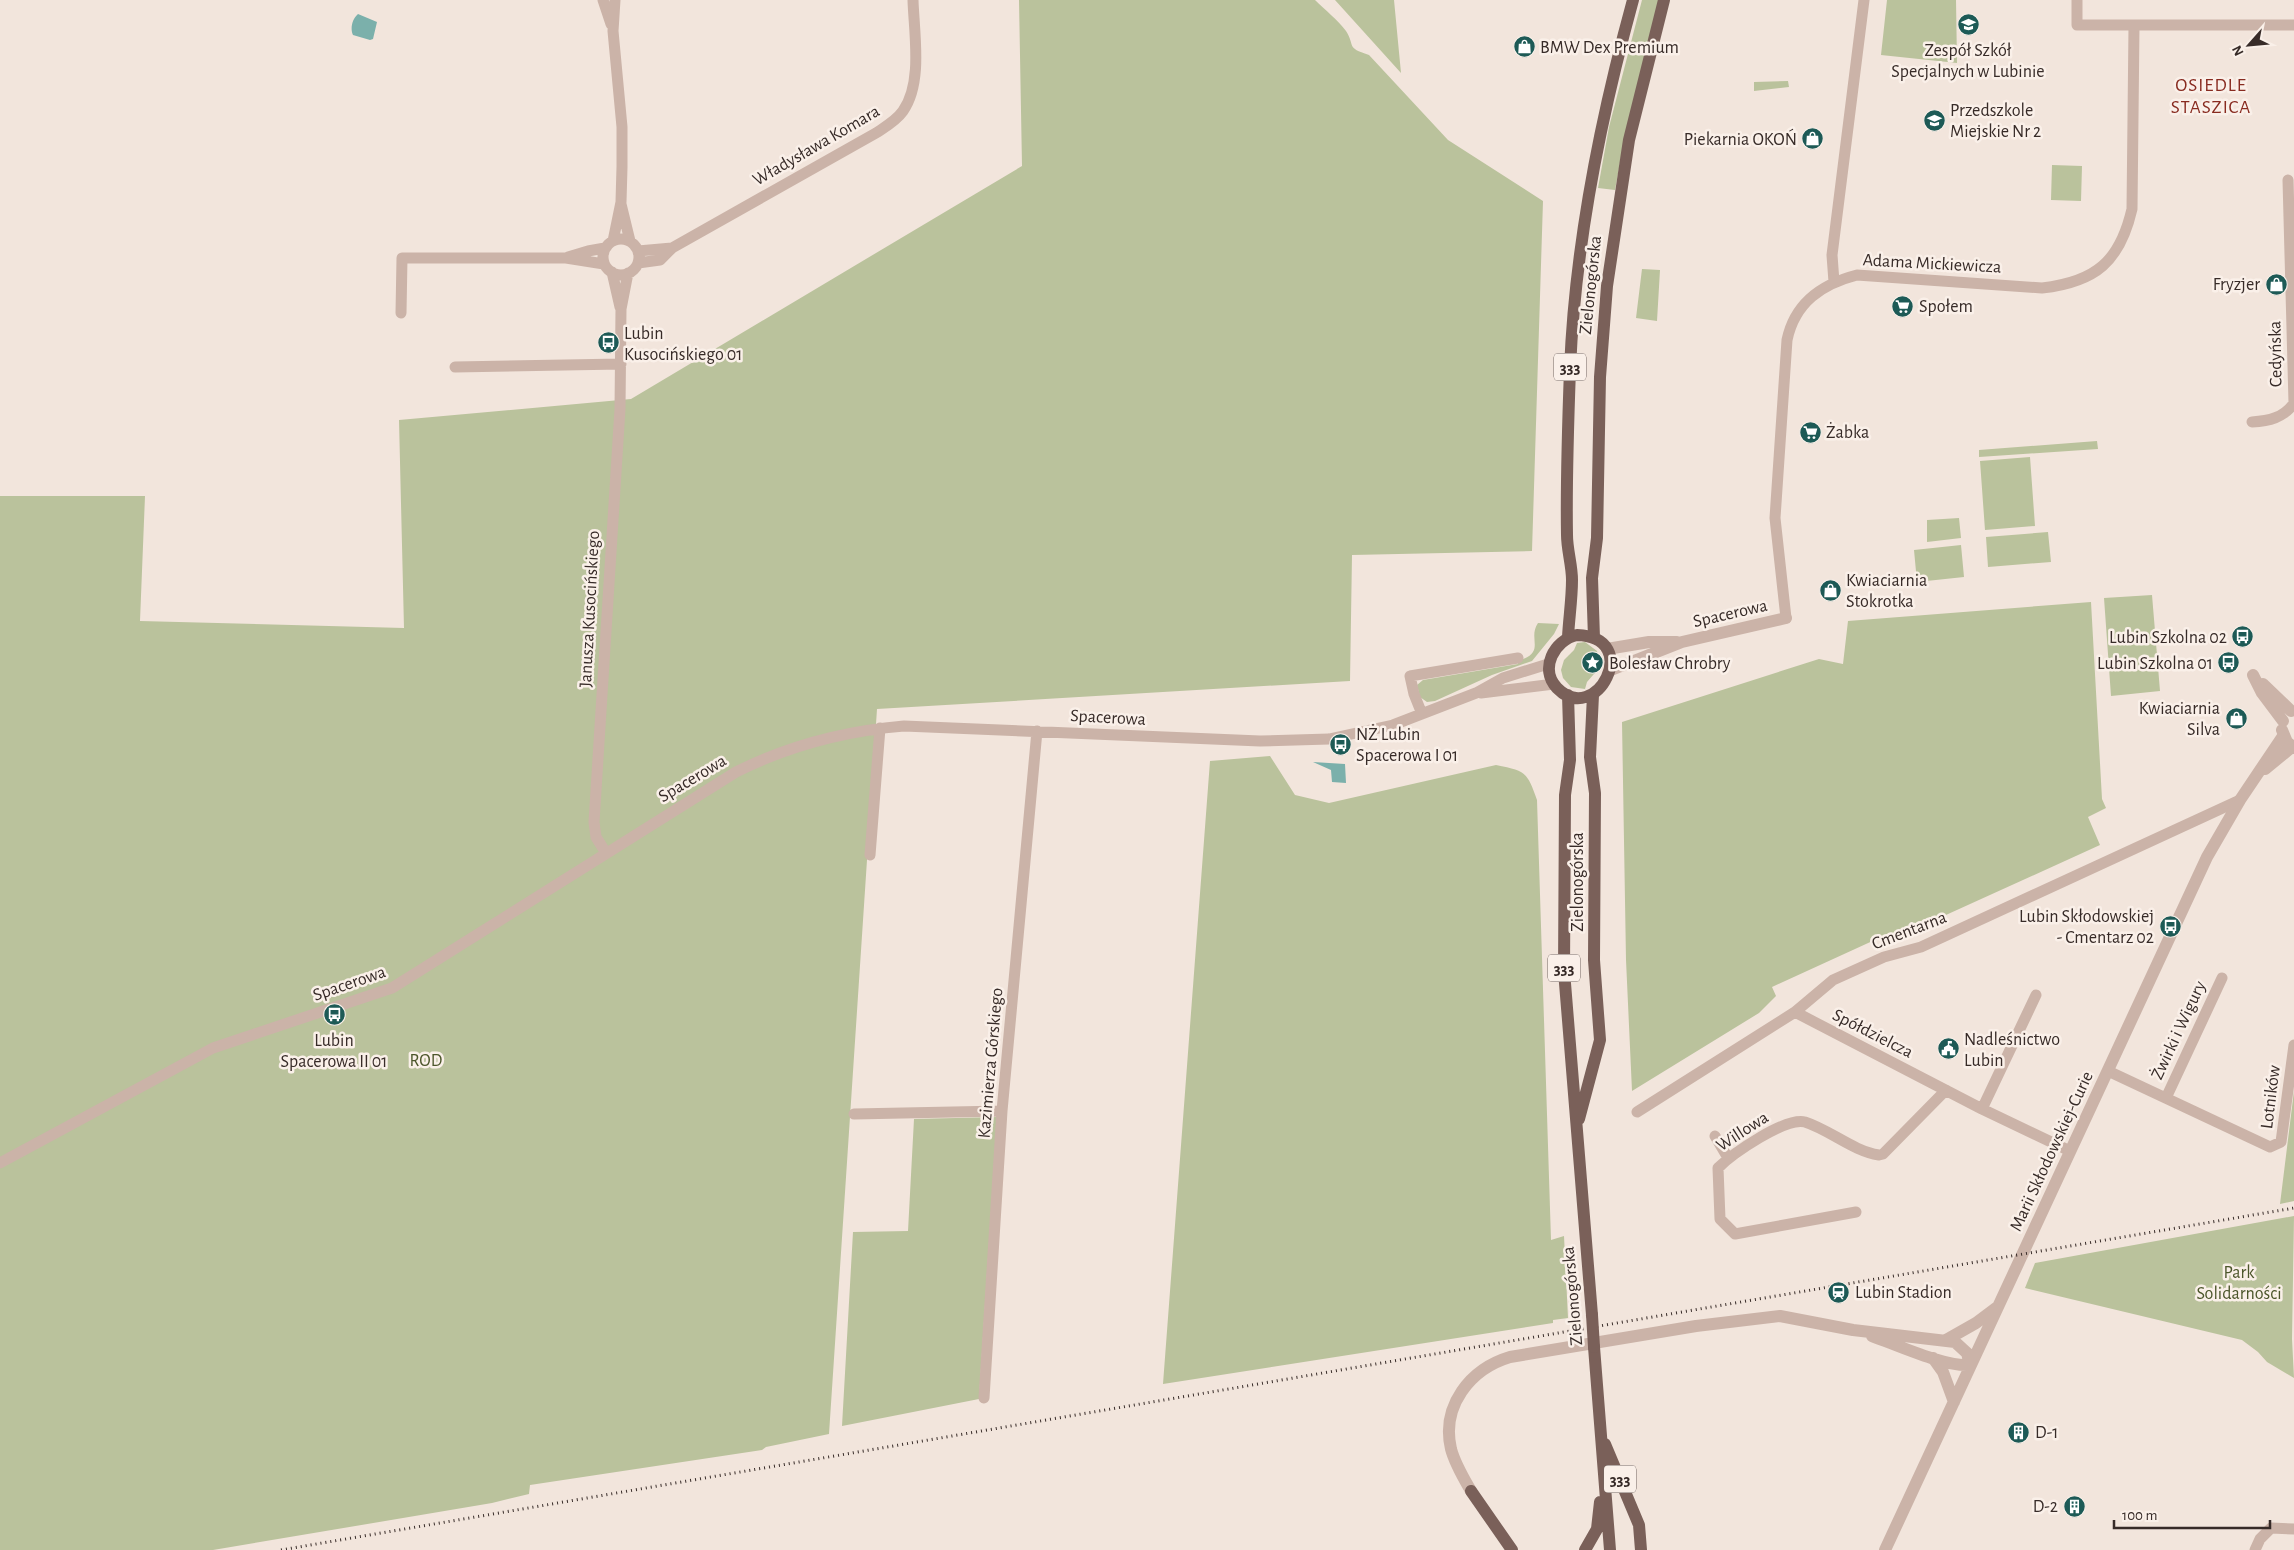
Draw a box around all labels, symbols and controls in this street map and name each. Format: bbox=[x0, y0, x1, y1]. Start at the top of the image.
school or university icon: Zespół Szkół Specjalnych w Lubinie bbox=[1956, 13, 1980, 37]
north arrow bbox=[2224, 20, 2274, 70]
shop icon: BMW Dex Premium bbox=[1512, 35, 1536, 59]
place label: BMW Dex Premium bbox=[1540, 39, 1679, 57]
place label: Zespół Szkół Specjalnych w Lubinie bbox=[1891, 42, 2045, 81]
text: N bbox=[2230, 43, 2247, 58]
district label: OSIEDLE STASZICA bbox=[2171, 76, 2251, 117]
street label: Władysława Komara bbox=[750, 102, 883, 189]
place label: Przedszkole Miejskie Nr 2 bbox=[1950, 102, 2041, 141]
school or university icon: Przedszkole Miejskie Nr 2 bbox=[1922, 108, 1946, 132]
shop icon: Piekarnia OKOŃ bbox=[1801, 127, 1825, 151]
place label: Piekarnia OKOŃ bbox=[1684, 128, 1797, 149]
street label: Zielonogórska bbox=[1577, 235, 1605, 335]
street label: Adama Mickiewicza bbox=[1862, 251, 2002, 277]
shop icon: Fryzjer bbox=[2264, 272, 2288, 296]
place label: Fryzjer bbox=[2213, 276, 2260, 294]
supermarket icon: Społem bbox=[1891, 294, 1915, 318]
place label: Społem bbox=[1919, 298, 1973, 316]
street label: Cedyńska bbox=[2266, 321, 2286, 387]
place label: Lubin Kusocińskiego 01 bbox=[624, 325, 742, 364]
bus stop icon: Lubin Kusocińskiego 01 bbox=[596, 331, 620, 355]
road number: 333 bbox=[1554, 354, 1586, 381]
supermarket icon: Żabka bbox=[1798, 420, 1822, 444]
place label: Żabka bbox=[1826, 422, 1869, 442]
street label: Janusza Kusocińskiego bbox=[577, 530, 603, 688]
place label: Kwiaciarnia Stokrotka bbox=[1846, 572, 1927, 611]
shop icon: Kwiaciarnia Stokrotka bbox=[1818, 578, 1842, 602]
street label: Spacerowa bbox=[1691, 597, 1769, 631]
bus stop icon: Lubin Szkolna 02 bbox=[2231, 625, 2255, 649]
place label: Lubin Szkolna 02 bbox=[2109, 629, 2227, 647]
place icon: Bolesław Chrobry bbox=[1581, 651, 1605, 675]
bus stop icon: Lubin Szkolna 01 bbox=[2217, 651, 2241, 675]
place label: Bolesław Chrobry bbox=[1609, 655, 1731, 673]
place label: Lubin Szkolna 01 bbox=[2097, 655, 2213, 673]
place label: Kwiaciarnia Silva bbox=[2139, 700, 2220, 739]
shop icon: Kwiaciarnia Silva bbox=[2224, 706, 2248, 730]
street label: Spacerowa bbox=[1070, 707, 1146, 729]
place label: NŻ Lubin Spacerowa I 01 bbox=[1356, 724, 1458, 765]
bus stop icon: NŻ Lubin Spacerowa I 01 bbox=[1328, 732, 1352, 756]
street label: Spacerowa bbox=[655, 752, 730, 806]
street label: Zielonogórska bbox=[1569, 832, 1587, 932]
place label: Lubin Skłodowskiej - Cmentarz 02 bbox=[2019, 908, 2154, 947]
street label: Cmentarna bbox=[1870, 909, 1949, 953]
bus stop icon: Lubin Skłodowskiej - Cmentarz 02 bbox=[2158, 914, 2182, 938]
road number: 333 bbox=[1548, 954, 1580, 981]
street label: Spacerowa bbox=[311, 963, 388, 1005]
street label: Żwirki i Wigury bbox=[2146, 977, 2210, 1082]
street label: Kazimierza Górskiego bbox=[975, 987, 1007, 1139]
bus stop icon: Lubin Spacerowa II 01 bbox=[322, 1003, 346, 1027]
street label: Spółdzielcza bbox=[1829, 1006, 1916, 1062]
place label: Nadleśnictwo Lubin bbox=[1964, 1031, 2060, 1070]
place label: Lubin Spacerowa II 01 bbox=[280, 1032, 388, 1071]
public building icon: Nadleśnictwo Lubin bbox=[1936, 1037, 1960, 1061]
park label: ROD bbox=[410, 1052, 442, 1070]
street label: Lotników bbox=[2258, 1064, 2284, 1130]
street label: Marii Skłodowskiej-Curie bbox=[2007, 1069, 2097, 1234]
street label: Willowa bbox=[1713, 1108, 1772, 1155]
street label: Zielonogórska bbox=[1560, 1246, 1586, 1346]
park label: Park Solidarności bbox=[2196, 1264, 2282, 1303]
station icon: Lubin Stadion bbox=[1827, 1280, 1851, 1304]
place label: Lubin Stadion bbox=[1855, 1284, 1952, 1302]
building icon: D-1 bbox=[2007, 1420, 2031, 1444]
place label: D-1 bbox=[2035, 1424, 2058, 1442]
road number: 333 bbox=[1604, 1466, 1636, 1492]
building icon: D-2 bbox=[2062, 1494, 2086, 1518]
place label: D-2 bbox=[2033, 1498, 2058, 1516]
scale bar bbox=[2114, 1498, 2270, 1530]
text: 100 m bbox=[2122, 1508, 2157, 1523]

